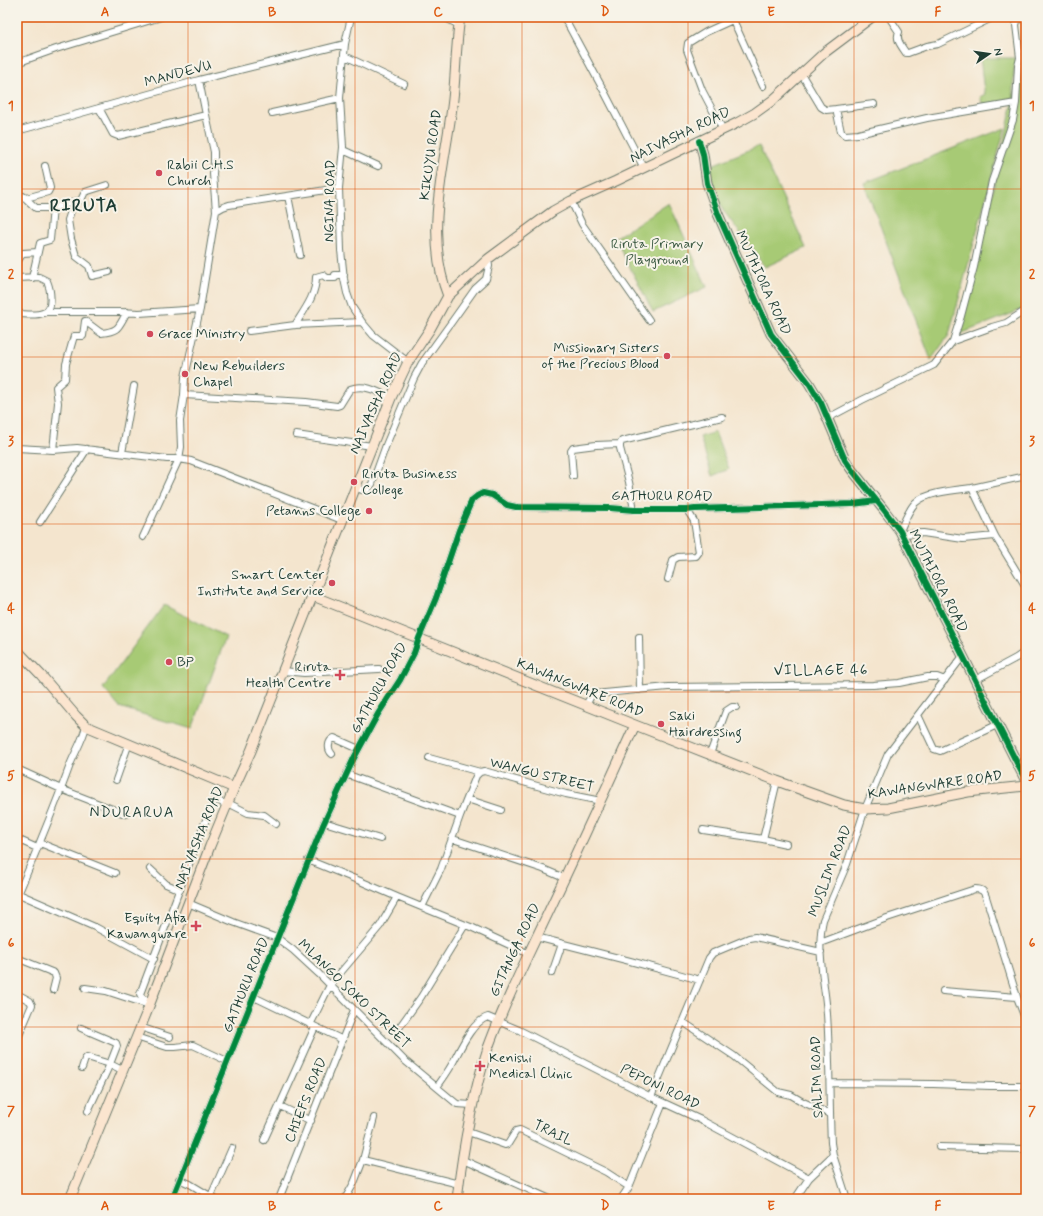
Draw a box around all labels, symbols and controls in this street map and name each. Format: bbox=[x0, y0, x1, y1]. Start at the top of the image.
text: A bbox=[101, 4, 109, 21]
text: B bbox=[268, 4, 277, 21]
text: C bbox=[433, 4, 443, 21]
text: D bbox=[601, 4, 610, 21]
text: E bbox=[767, 4, 775, 21]
text: F bbox=[935, 4, 942, 21]
north arrow bbox=[969, 34, 1009, 74]
text: N bbox=[990, 47, 1005, 57]
street label: MANDEVU bbox=[142, 56, 214, 92]
text: 1 bbox=[8, 98, 14, 115]
text: 1 bbox=[1029, 98, 1035, 115]
street label: NAIVASHA ROAD bbox=[627, 103, 733, 167]
street label: KIKUYU ROAD bbox=[416, 109, 446, 201]
place label: Rabii C.H.S Church bbox=[167, 156, 234, 190]
street label: NGINA ROAD bbox=[320, 160, 340, 242]
marker: Rabii C.H.S Church bbox=[154, 168, 164, 178]
district label: RIRUTA bbox=[50, 194, 118, 218]
street label: MUTHIORA ROAD bbox=[731, 228, 795, 338]
park label: Riruta Primary Playground bbox=[611, 235, 703, 269]
text: 2 bbox=[8, 266, 15, 283]
text: 2 bbox=[1029, 266, 1036, 283]
place label: Grace Ministry bbox=[158, 325, 245, 343]
marker: Grace Ministry bbox=[145, 329, 155, 339]
place label: Missionary Sisters of the Precious Blood bbox=[541, 339, 659, 373]
street label: NAIVASHA ROAD bbox=[345, 349, 407, 457]
marker: Missionary Sisters of the Precious Blood bbox=[662, 351, 672, 361]
place label: New Rebuilders Chapel bbox=[193, 357, 285, 391]
marker: New Rebuilders Chapel bbox=[180, 369, 190, 379]
text: 3 bbox=[8, 433, 14, 450]
text: 3 bbox=[1029, 433, 1035, 450]
place label: Riruta Business College bbox=[362, 465, 457, 499]
marker: Riruta Business College bbox=[349, 477, 359, 487]
street label: GATHURU ROAD bbox=[611, 487, 713, 505]
place label: Petanns College bbox=[266, 502, 361, 521]
marker: Petanns College bbox=[364, 506, 374, 516]
street label: MUTHIORA ROAD bbox=[904, 526, 972, 636]
place label: Smart Center Institute and Service bbox=[197, 566, 324, 600]
marker: Smart Center Institute and Service bbox=[327, 578, 337, 588]
text: 4 bbox=[7, 601, 15, 618]
text: 4 bbox=[1028, 601, 1036, 618]
street label: GATHURU ROAD bbox=[347, 639, 411, 737]
place label: BP bbox=[177, 653, 194, 671]
street label: KAWANGWARE ROAD bbox=[514, 654, 646, 722]
marker: BP bbox=[164, 657, 174, 667]
place label: Riruta Health Centre bbox=[246, 658, 332, 692]
district label: VILLAGE 46 bbox=[774, 661, 868, 681]
marker: Riruta Health Centre bbox=[334, 669, 346, 681]
place label: Saki Hairdressing bbox=[669, 707, 742, 743]
marker: Saki Hairdressing bbox=[656, 719, 666, 729]
street label: WANGU STREET bbox=[488, 753, 596, 797]
street label: KAWANGWARE ROAD bbox=[867, 767, 1003, 803]
text: 5 bbox=[7, 768, 15, 785]
text: 5 bbox=[1028, 768, 1036, 785]
street label: NAIVASHA ROAD bbox=[170, 784, 228, 892]
district label: NDURARUA bbox=[90, 803, 174, 823]
street label: MUSLIM ROAD bbox=[804, 823, 856, 919]
street label: GITANGA ROAD bbox=[485, 900, 545, 1000]
place label: Equity Afia Kawangware bbox=[107, 909, 187, 943]
marker: Equity Afia Kawangware bbox=[190, 920, 202, 932]
text: 6 bbox=[8, 935, 15, 952]
street label: GATHURU ROAD bbox=[219, 935, 273, 1035]
text: 6 bbox=[1029, 935, 1036, 952]
street label: MLANGO SOKO STREET bbox=[294, 936, 414, 1052]
street label: SALIM ROAD bbox=[807, 1035, 827, 1119]
place label: Kenishi Medical Clinic bbox=[489, 1049, 573, 1083]
street label: CHIEFS ROAD bbox=[281, 1055, 331, 1145]
marker: Kenishi Medical Clinic bbox=[474, 1060, 486, 1072]
street label: PEPONI ROAD bbox=[617, 1060, 703, 1114]
text: 7 bbox=[7, 1103, 15, 1120]
text: 7 bbox=[1028, 1103, 1036, 1120]
street label: TRAIL bbox=[530, 1116, 576, 1150]
text: A bbox=[101, 1198, 109, 1215]
text: B bbox=[268, 1198, 277, 1215]
text: C bbox=[433, 1198, 443, 1215]
text: D bbox=[601, 1198, 610, 1215]
text: E bbox=[767, 1198, 775, 1215]
text: F bbox=[935, 1198, 942, 1215]

